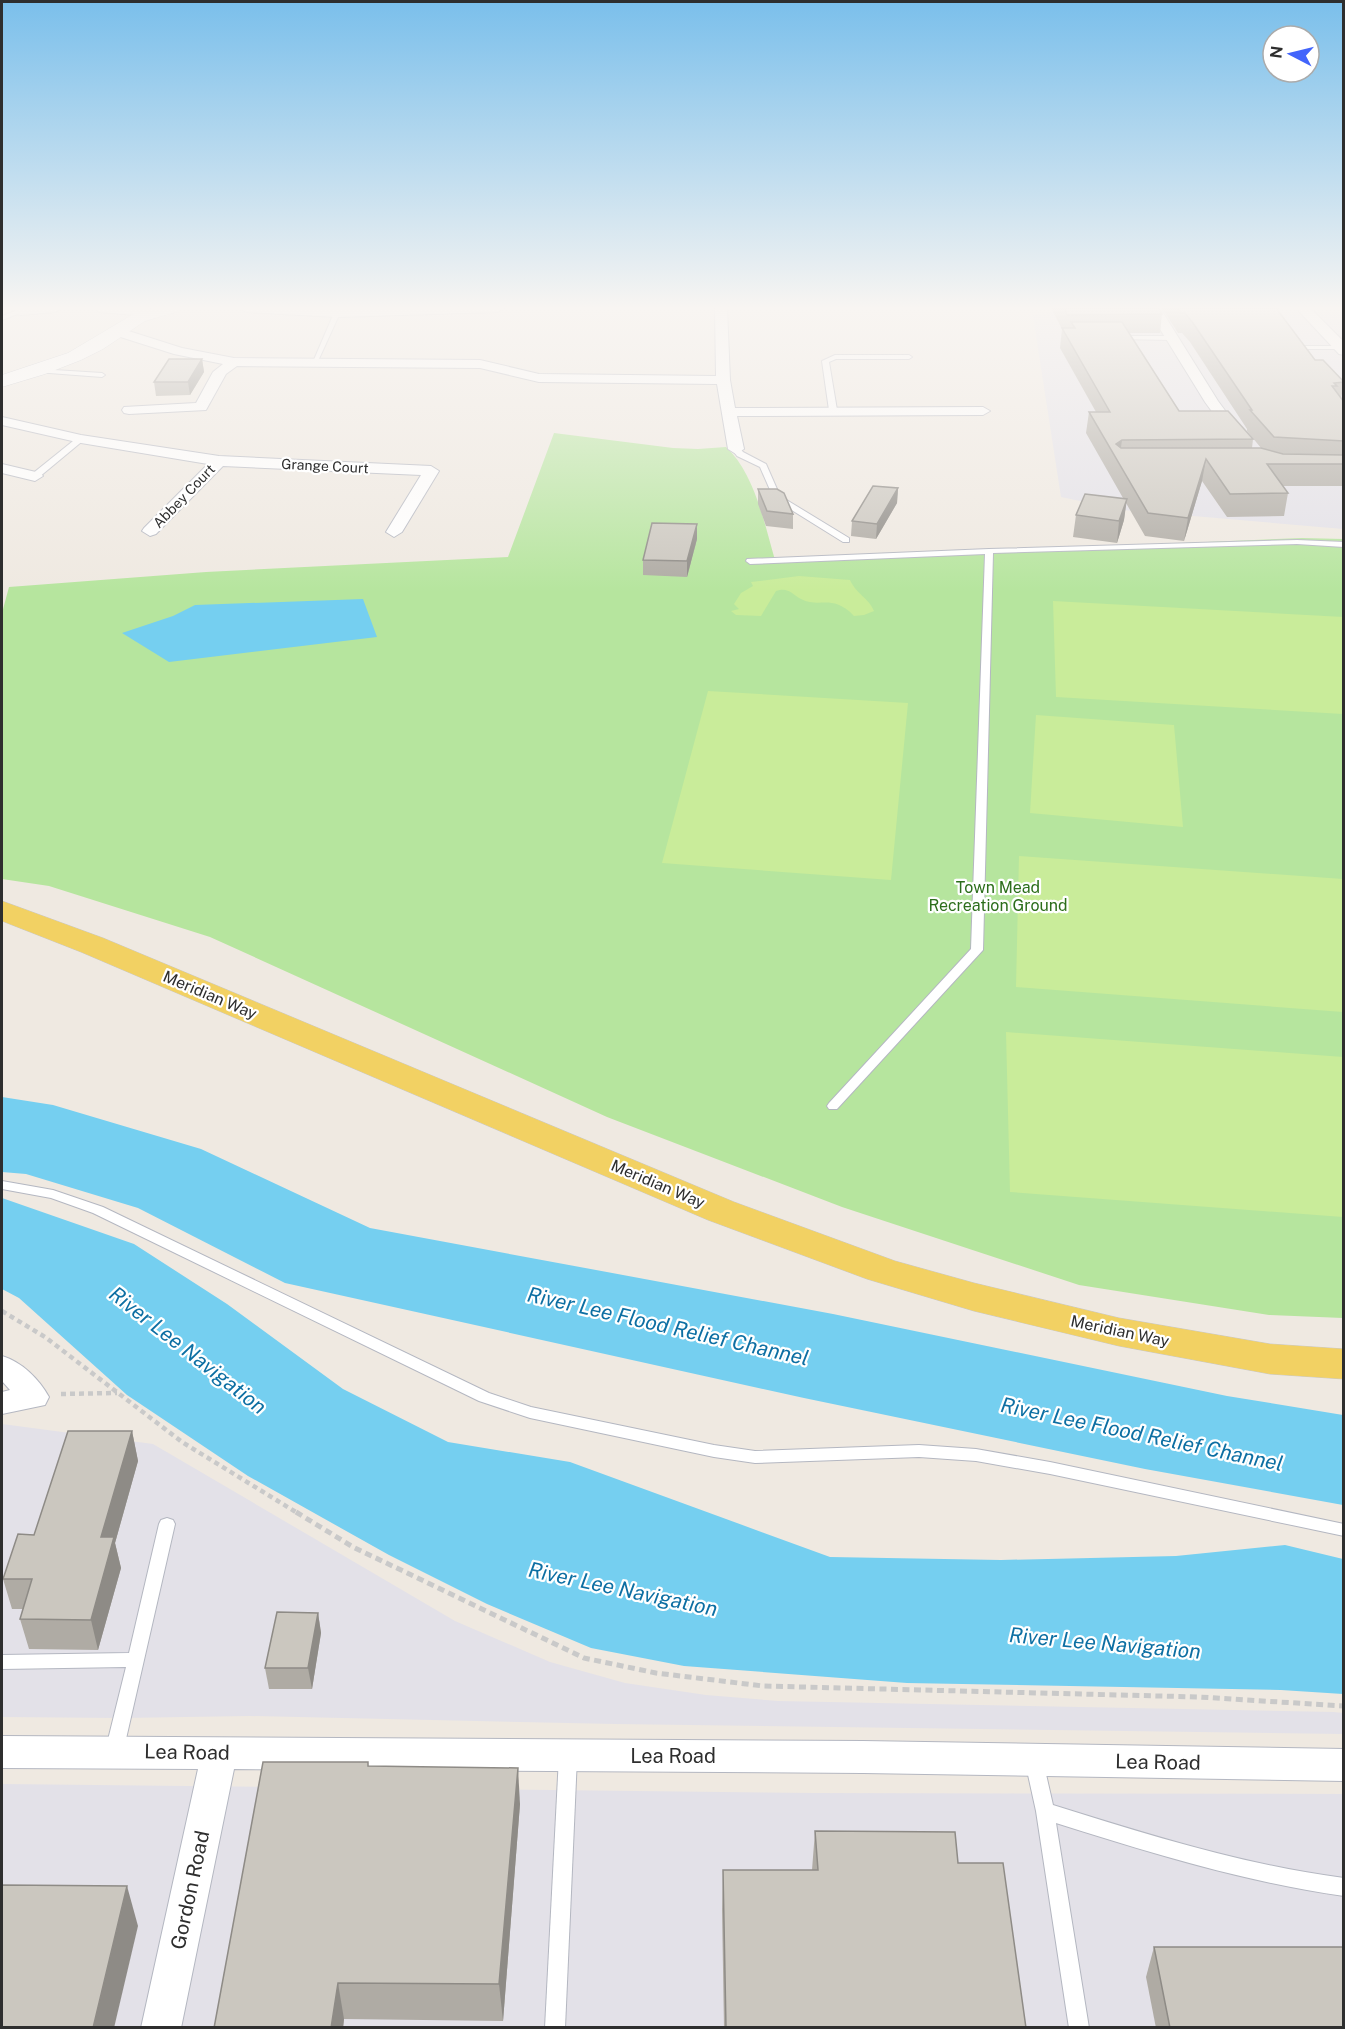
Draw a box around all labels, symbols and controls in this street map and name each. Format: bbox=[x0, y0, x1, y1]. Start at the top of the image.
north arrow bbox=[1261, 24, 1321, 84]
text: N bbox=[1266, 45, 1287, 60]
street label: Grange Court bbox=[281, 456, 369, 476]
street label: Abbey Court bbox=[150, 461, 218, 531]
park label: Town Mead Recreation Ground bbox=[928, 878, 1068, 915]
street label: Meridian Way bbox=[160, 967, 260, 1023]
street label: Meridian Way bbox=[608, 1156, 708, 1212]
water label: River Lee Navigation bbox=[104, 1281, 272, 1419]
water label: River Lee Flood Relief Channel bbox=[525, 1281, 811, 1371]
street label: Meridian Way bbox=[1069, 1311, 1171, 1351]
water label: River Lee Flood Relief Channel bbox=[998, 1392, 1286, 1476]
water label: River Lee Navigation bbox=[526, 1557, 720, 1621]
water label: River Lee Navigation bbox=[1008, 1622, 1202, 1664]
street label: Lea Road bbox=[144, 1739, 230, 1765]
street label: Lea Road bbox=[630, 1744, 716, 1768]
street label: Lea Road bbox=[1115, 1749, 1201, 1775]
street label: Gordon Road bbox=[166, 1829, 214, 1951]

